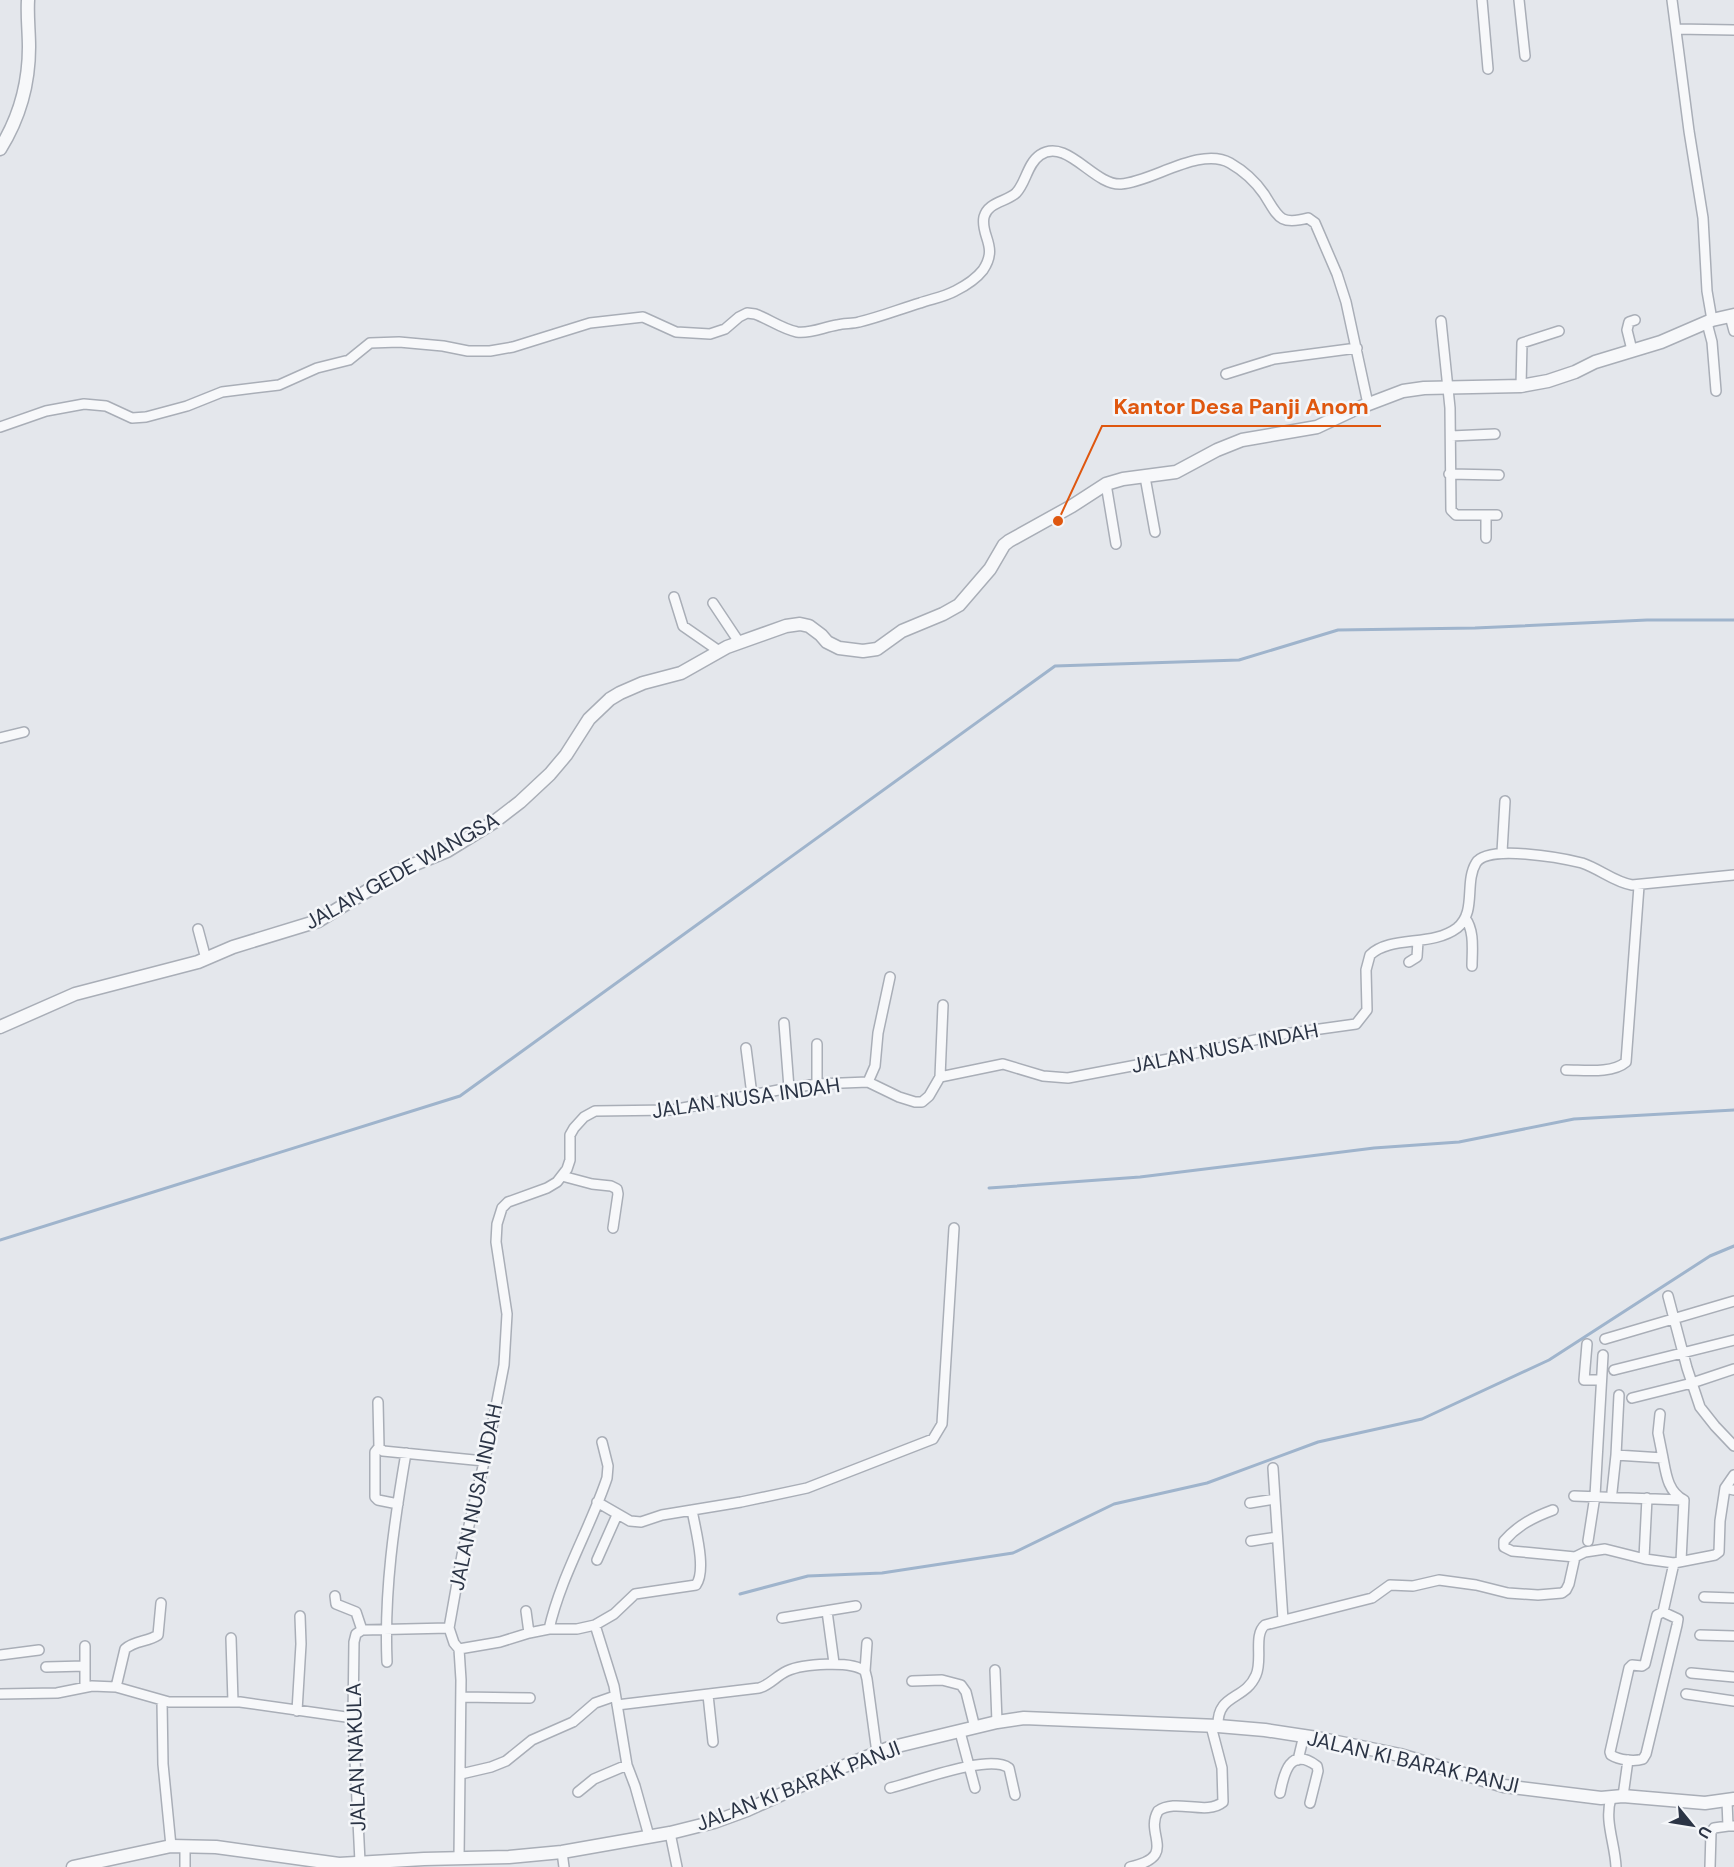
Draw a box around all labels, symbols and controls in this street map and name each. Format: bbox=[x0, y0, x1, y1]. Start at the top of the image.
callout: Kantor Desa Panji Anom bbox=[1102, 386, 1381, 426]
text: Kantor Desa Panji Anom bbox=[1113, 392, 1369, 421]
street label: JALAN GEDE WANGSA bbox=[300, 806, 504, 936]
street label: JALAN NUSA INDAH bbox=[1129, 1016, 1321, 1080]
street label: JALAN NUSA INDAH bbox=[650, 1071, 842, 1125]
street label: JALAN NUSA INDAH bbox=[443, 1401, 509, 1593]
street label: JALAN NAKULA bbox=[339, 1682, 373, 1832]
street label: JALAN KI BARAK PANJI bbox=[1304, 1724, 1522, 1800]
street label: JALAN KI BARAK PANJI bbox=[692, 1734, 904, 1838]
north arrow bbox=[1662, 1795, 1722, 1855]
text: U bbox=[1693, 1822, 1716, 1842]

